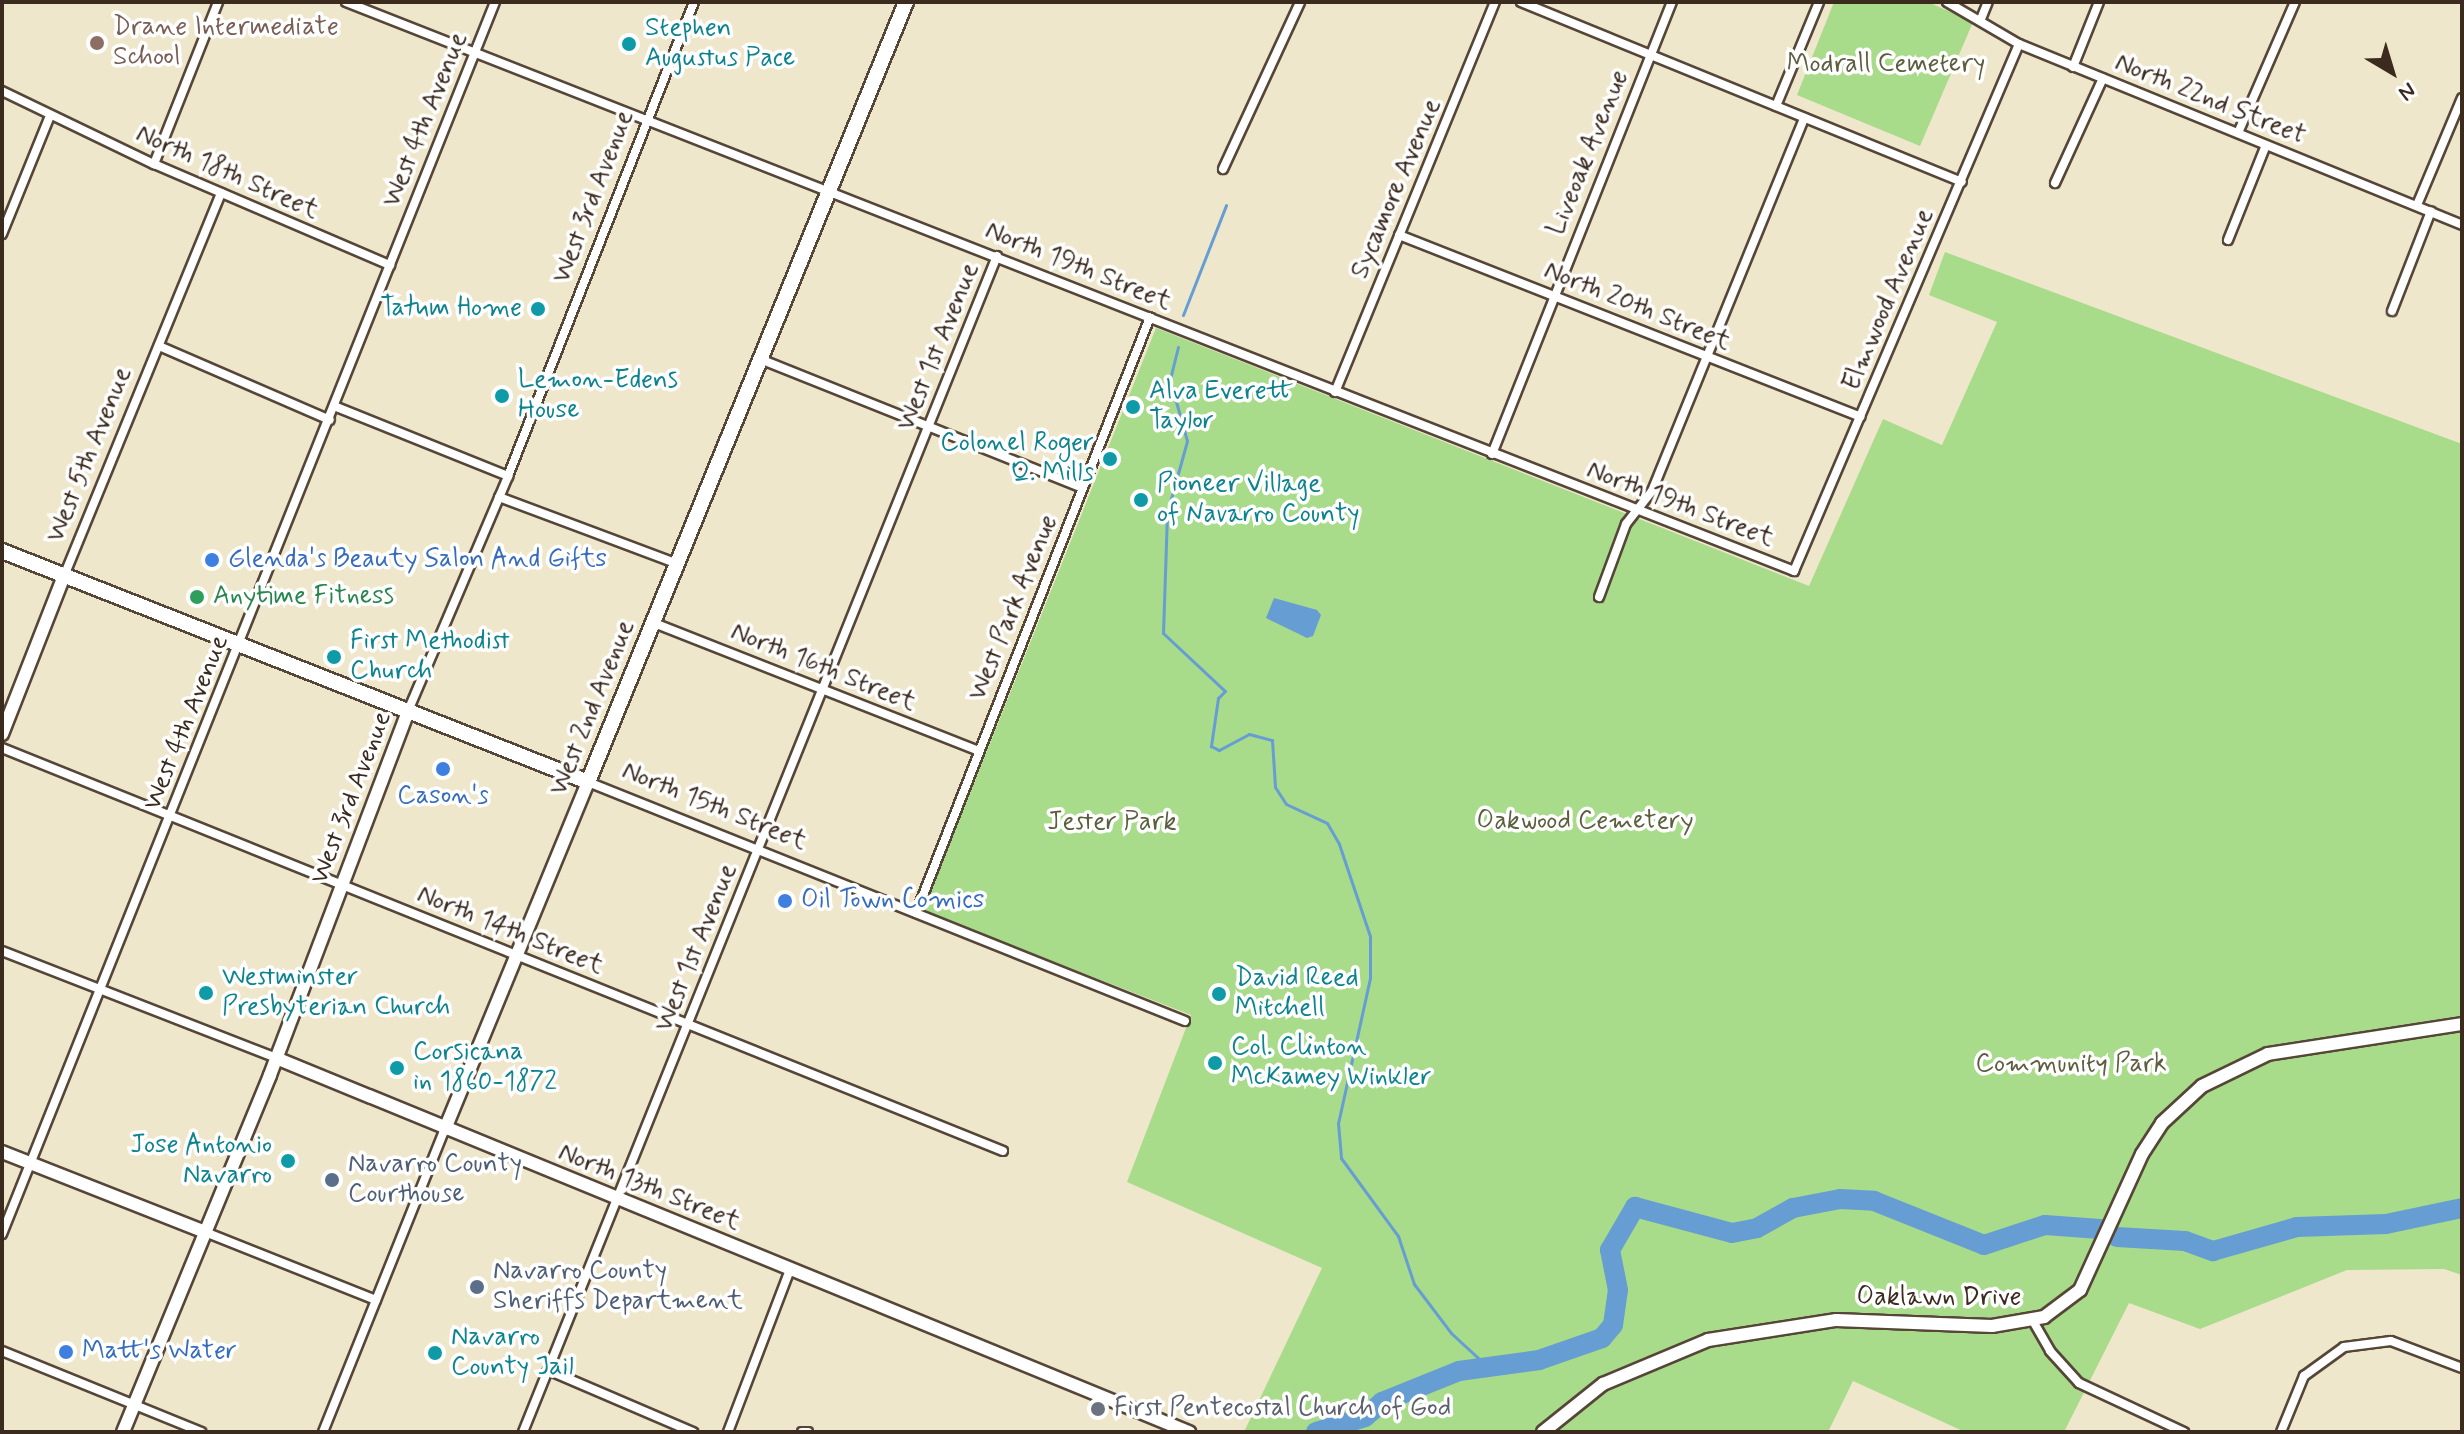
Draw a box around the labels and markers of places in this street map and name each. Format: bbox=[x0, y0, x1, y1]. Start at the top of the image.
place label: Drane Intermediate School bbox=[113, 12, 342, 74]
place label: Stephen Augustus Pace bbox=[645, 13, 797, 74]
marker: Drane Intermediate School bbox=[88, 34, 106, 52]
marker: Stephen Augustus Pace bbox=[620, 35, 638, 53]
place label: Tatum Home bbox=[381, 293, 522, 325]
marker: Tatum Home bbox=[529, 300, 547, 318]
place label: Lemon-Edens House bbox=[518, 365, 678, 426]
place label: Alva Everett Taylor bbox=[1149, 376, 1291, 438]
marker: Lemon-Edens House bbox=[493, 387, 511, 405]
marker: Alva Everett Taylor bbox=[1124, 398, 1142, 416]
place label: Colonel Roger Q. Mills bbox=[939, 428, 1094, 490]
marker: Colonel Roger Q. Mills bbox=[1101, 450, 1119, 468]
place label: Pioneer Village of Navarro County bbox=[1157, 469, 1360, 530]
marker: Pioneer Village of Navarro County bbox=[1132, 491, 1150, 509]
place label: Glenda's Beauty Salon And Gifts bbox=[228, 544, 605, 576]
marker: Glenda's Beauty Salon And Gifts bbox=[203, 551, 221, 569]
place label: Anytime Fitness bbox=[213, 581, 398, 613]
marker: Anytime Fitness bbox=[188, 588, 206, 606]
place label: First Methodist Church bbox=[350, 626, 510, 688]
marker: First Methodist Church bbox=[325, 648, 343, 666]
marker: Cason's bbox=[434, 760, 452, 778]
place label: Cason's bbox=[397, 781, 489, 813]
place label: Oil Town Comics bbox=[801, 885, 988, 917]
marker: Oil Town Comics bbox=[776, 892, 794, 910]
place label: Westminster Presbyterian Church bbox=[222, 962, 456, 1024]
place label: David Reed Mitchell bbox=[1235, 963, 1358, 1024]
marker: Westminster Presbyterian Church bbox=[197, 984, 215, 1002]
marker: David Reed Mitchell bbox=[1210, 985, 1228, 1003]
place label: Col. Clinton McKamey Winkler bbox=[1231, 1032, 1434, 1094]
place label: Corsicana in 1860-1872 bbox=[413, 1037, 556, 1098]
marker: Col. Clinton McKamey Winkler bbox=[1206, 1054, 1224, 1072]
marker: Corsicana in 1860-1872 bbox=[388, 1059, 406, 1077]
place label: Jose Antonio Navarro bbox=[130, 1130, 272, 1192]
place label: Navarro County Courthouse bbox=[348, 1149, 522, 1210]
marker: Jose Antonio Navarro bbox=[279, 1152, 297, 1170]
marker: Navarro County Courthouse bbox=[323, 1171, 341, 1189]
place label: Navarro County Sheriffs Department bbox=[493, 1256, 743, 1318]
marker: Navarro County Sheriffs Department bbox=[468, 1278, 486, 1296]
place label: Navarro County Jail bbox=[451, 1322, 577, 1384]
place label: Matt's Water bbox=[82, 1336, 237, 1368]
marker: Matt's Water bbox=[57, 1343, 75, 1361]
marker: Navarro County Jail bbox=[426, 1344, 444, 1362]
place label: First Pentecostal Church of God bbox=[1114, 1393, 1458, 1425]
marker: First Pentecostal Church of God bbox=[1089, 1400, 1107, 1418]

